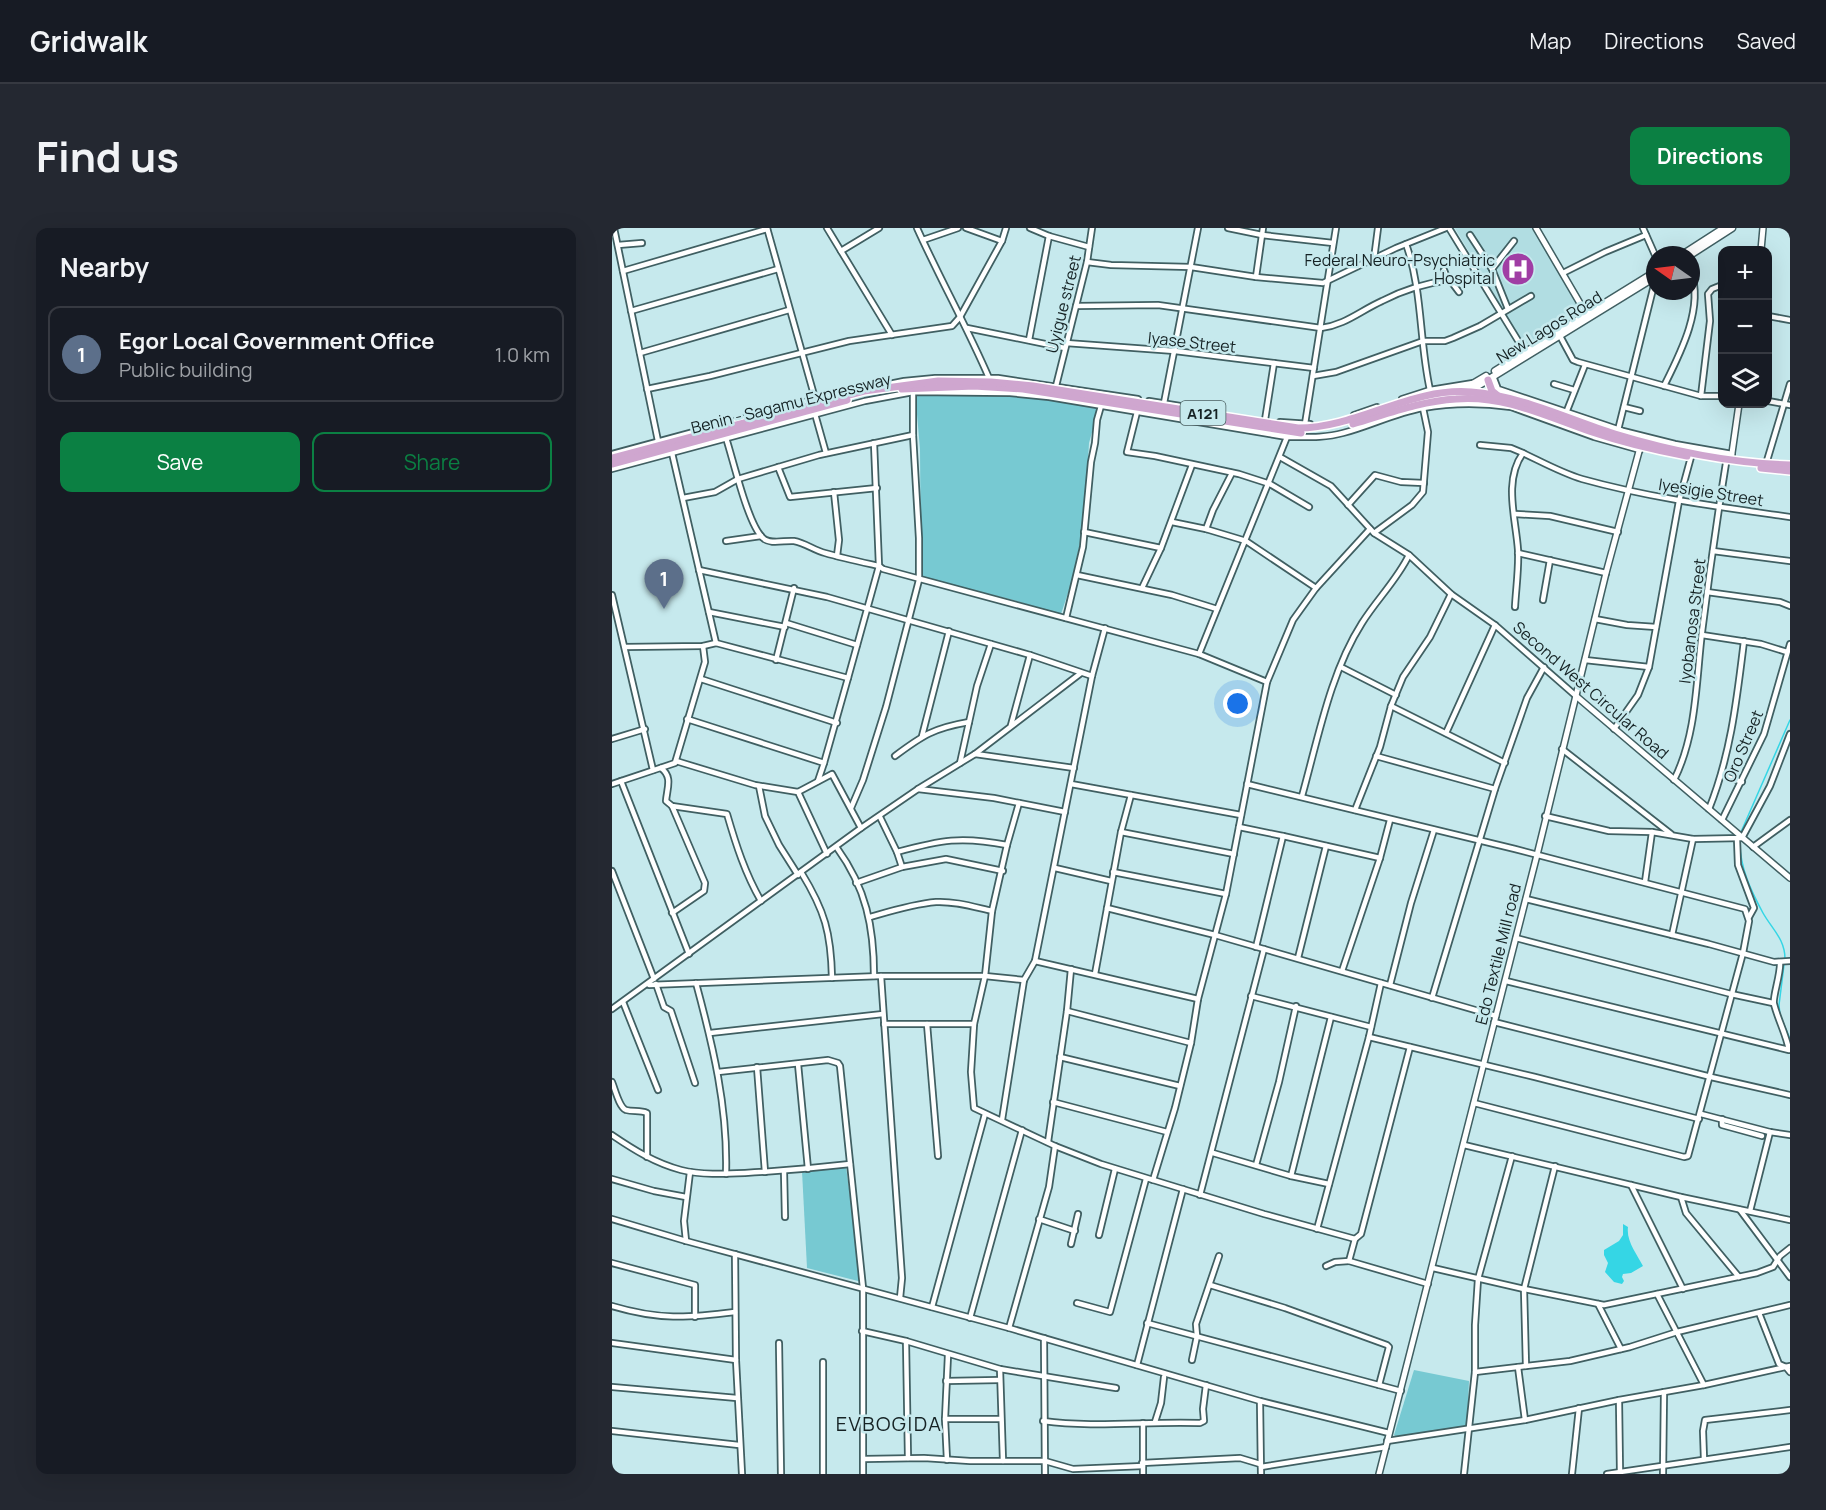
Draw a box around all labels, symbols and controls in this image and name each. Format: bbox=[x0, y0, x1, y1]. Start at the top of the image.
text: Gridwalk bbox=[30, 22, 147, 60]
text: Map bbox=[1530, 27, 1571, 55]
text: Directions bbox=[1604, 27, 1704, 55]
text: Saved bbox=[1737, 27, 1796, 55]
text: Find us bbox=[36, 127, 179, 185]
button: Directions bbox=[1630, 127, 1790, 185]
north arrow bbox=[1646, 246, 1700, 300]
map controls bbox=[1718, 246, 1772, 408]
button: + bbox=[1718, 246, 1772, 300]
text: Nearby bbox=[60, 249, 149, 285]
place label: Federal Neuro-Psychiatric Hospital bbox=[1305, 249, 1495, 289]
hospital icon: Federal Neuro-Psychiatric Hospital bbox=[1500, 251, 1536, 287]
street label: Uyigue street bbox=[1040, 253, 1086, 355]
street label: New Lagos Road bbox=[1492, 286, 1606, 368]
button: − bbox=[1718, 300, 1772, 354]
text: Egor Local Government Office bbox=[119, 326, 435, 356]
street label: Iyase Street bbox=[1147, 326, 1237, 358]
text: 1 bbox=[77, 341, 86, 368]
text: 1.0 km bbox=[495, 341, 550, 368]
button: layers bbox=[1718, 354, 1772, 408]
text: Public building bbox=[119, 356, 253, 383]
street label: Benin - Sagamu Expressway bbox=[689, 367, 894, 439]
road number: A121 bbox=[1180, 401, 1226, 425]
button: Save bbox=[60, 432, 300, 492]
button: Share bbox=[312, 432, 552, 492]
street label: Iyesigie Street bbox=[1657, 473, 1765, 511]
street label: Iyobanosa Street bbox=[1673, 557, 1711, 685]
pin: 1 bbox=[644, 560, 684, 609]
street label: Second West Circular Road bbox=[1509, 616, 1673, 764]
your location bbox=[1223, 689, 1252, 718]
street label: Oro Street bbox=[1718, 706, 1768, 786]
street label: Edo Textile Mill road bbox=[1470, 881, 1526, 1027]
district label: EVBOGIDA bbox=[836, 1410, 942, 1437]

